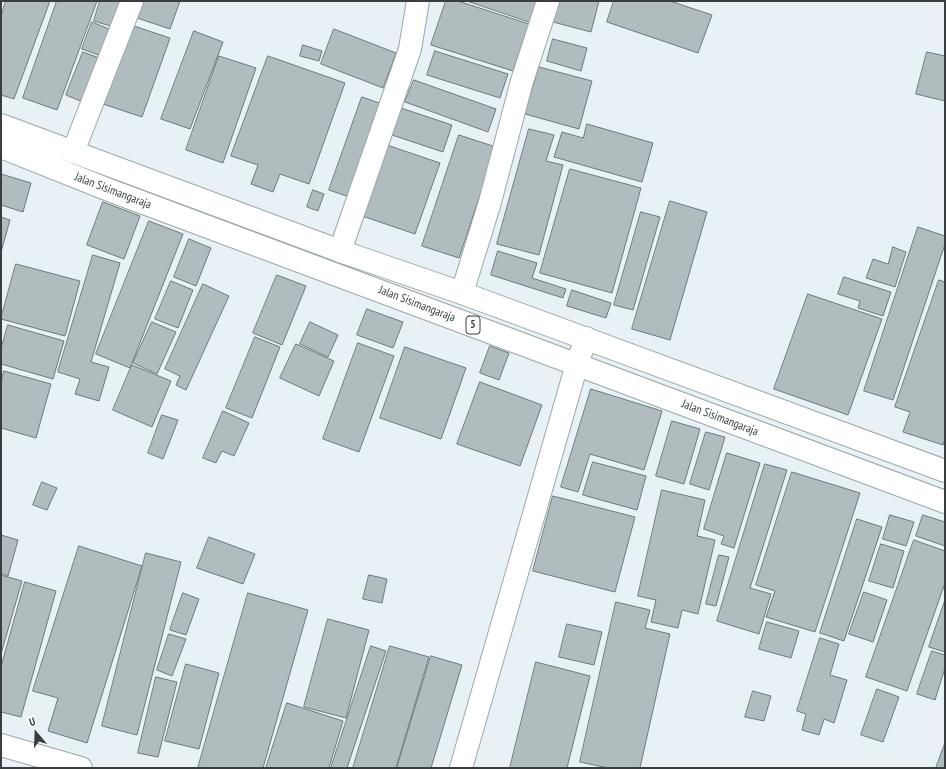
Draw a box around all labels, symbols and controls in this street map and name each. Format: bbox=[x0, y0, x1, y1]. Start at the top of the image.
street label: Jalan Sisimangaraja bbox=[73, 170, 153, 212]
street label: Jalan Sisimangaraja bbox=[377, 283, 457, 325]
road number: 5 bbox=[466, 316, 480, 334]
street label: Jalan Sisimangaraja bbox=[680, 397, 760, 439]
north arrow bbox=[16, 713, 56, 753]
text: U bbox=[27, 714, 37, 729]

